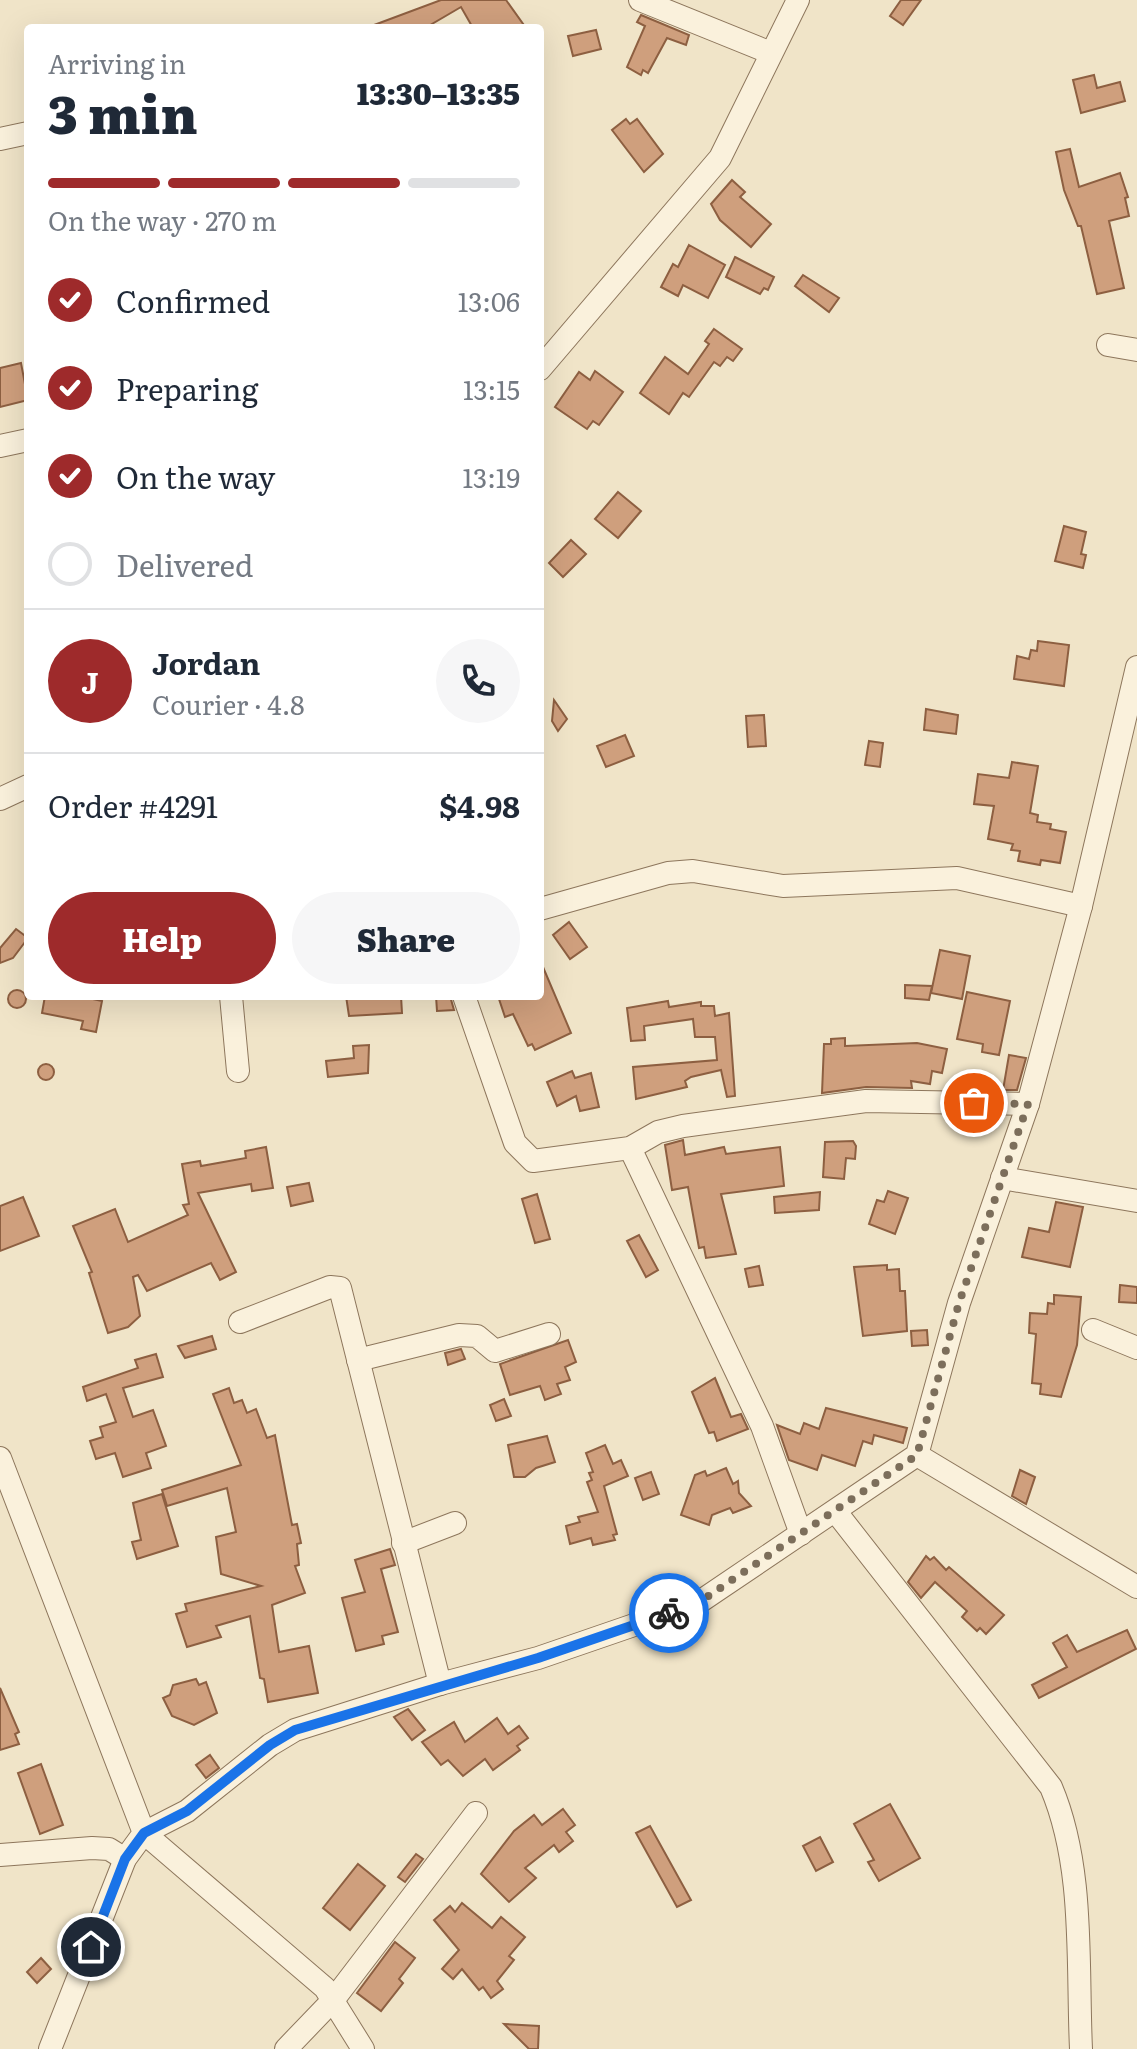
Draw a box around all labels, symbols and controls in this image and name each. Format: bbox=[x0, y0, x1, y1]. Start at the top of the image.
text: Arriving in bbox=[48, 43, 186, 82]
text: 13:30–13:35 bbox=[357, 70, 520, 114]
text: 3 min bbox=[48, 73, 198, 150]
text: On the way · 270 m bbox=[48, 200, 277, 239]
icon: check bbox=[48, 278, 92, 322]
text: Confirmed bbox=[116, 278, 270, 322]
text: 13:06 bbox=[458, 281, 520, 320]
icon: check bbox=[48, 366, 92, 410]
text: Preparing bbox=[116, 366, 258, 410]
text: 13:15 bbox=[463, 369, 520, 408]
icon: check bbox=[48, 454, 92, 498]
text: On the way bbox=[116, 454, 275, 498]
text: 13:19 bbox=[462, 457, 520, 496]
text: Delivered bbox=[116, 542, 253, 586]
button: phone bbox=[436, 639, 520, 723]
text: Jordan bbox=[152, 640, 260, 684]
text: J bbox=[81, 659, 99, 703]
text: Courier · 4.8 bbox=[152, 684, 305, 723]
text: Order #4291 bbox=[48, 783, 218, 827]
text: $4.98 bbox=[439, 783, 520, 827]
button: Help bbox=[48, 892, 276, 984]
button: Share bbox=[292, 892, 520, 984]
pin bbox=[940, 1069, 1008, 1137]
icon: bag bbox=[952, 1081, 996, 1125]
courier bbox=[629, 1573, 709, 1653]
icon: bike bbox=[647, 1591, 691, 1635]
pin bbox=[57, 1913, 125, 1981]
icon: home bbox=[69, 1925, 113, 1969]

